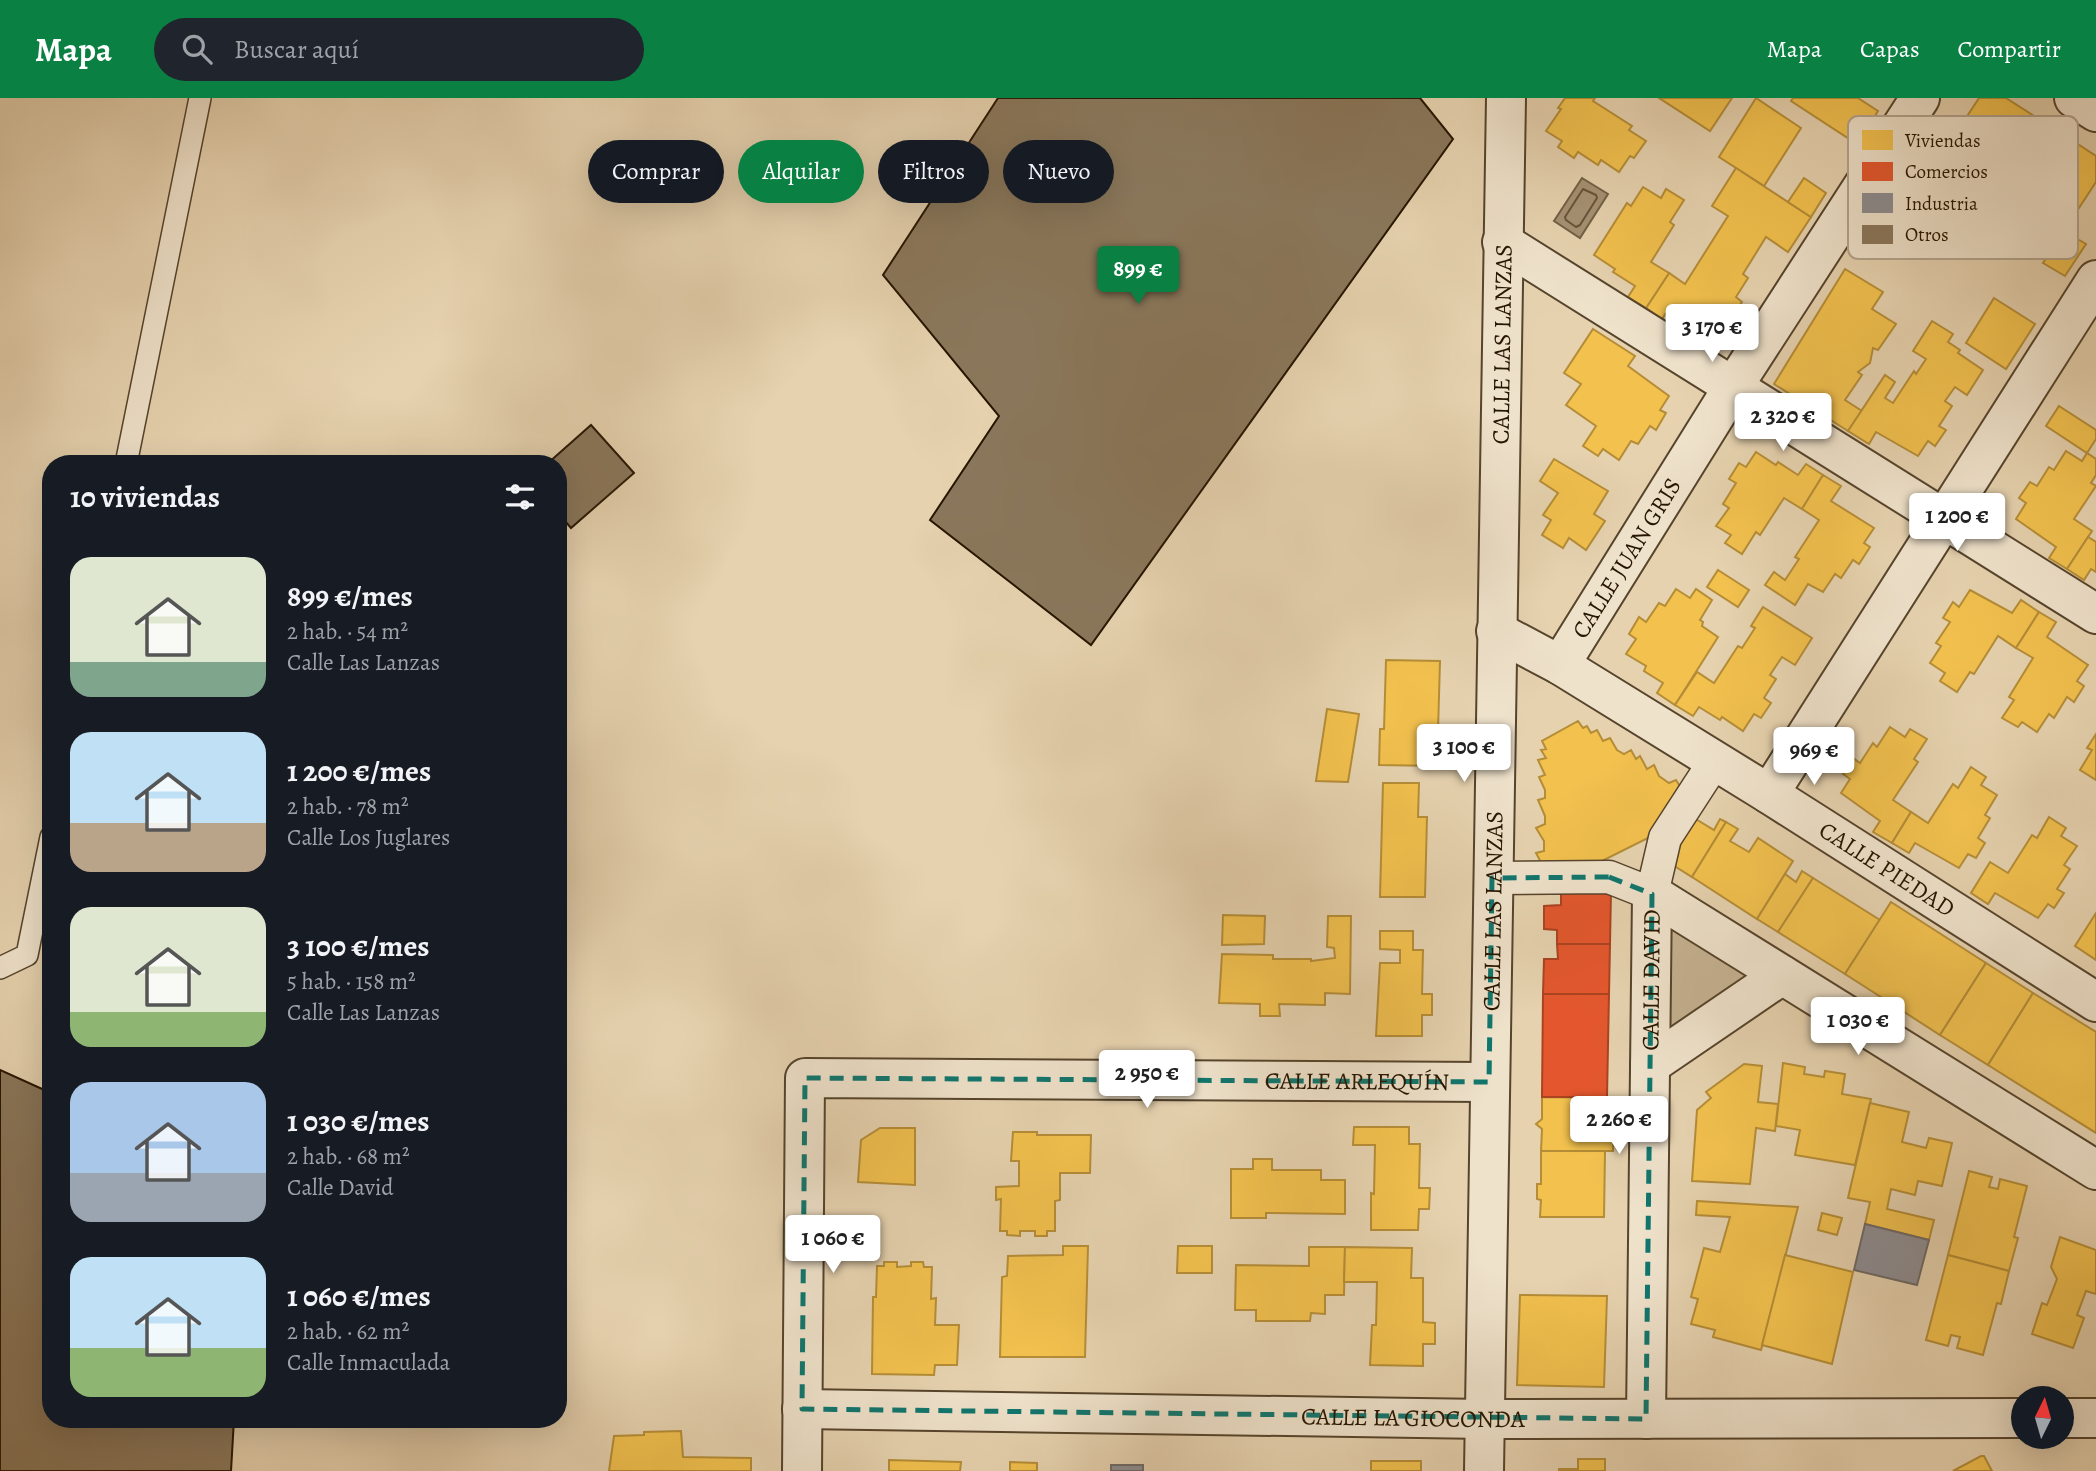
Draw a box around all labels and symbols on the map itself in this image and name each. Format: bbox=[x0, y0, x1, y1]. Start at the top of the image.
legend bbox=[1848, 116, 2078, 259]
text: Viviendas bbox=[1904, 128, 1981, 154]
text: Comercios bbox=[1905, 159, 1988, 185]
text: Industria bbox=[1905, 191, 1978, 217]
text: Otros bbox=[1905, 222, 1949, 248]
street label: CALLE LAS LANZAS bbox=[1484, 244, 1520, 444]
pin: 899 € bbox=[1089, 246, 1187, 306]
pin: 3 170 € bbox=[1647, 304, 1777, 364]
pin: 2 320 € bbox=[1718, 394, 1848, 453]
street label: CALLE JUAN GRIS bbox=[1564, 472, 1689, 644]
pin: 1 200 € bbox=[1892, 494, 2022, 553]
pin: 3 100 € bbox=[1399, 724, 1529, 784]
pin: 969 € bbox=[1765, 728, 1863, 787]
street label: CALLE LAS LANZAS bbox=[1475, 811, 1511, 1011]
street label: CALLE PIEDAD bbox=[1813, 814, 1961, 924]
street label: CALLE DAVID bbox=[1634, 909, 1668, 1051]
pin: 1 030 € bbox=[1793, 998, 1923, 1057]
pin: 2 950 € bbox=[1082, 1051, 1212, 1110]
street label: CALLE ARLEQUÍN bbox=[1265, 1065, 1449, 1098]
pin: 2 260 € bbox=[1554, 1096, 1684, 1156]
pin: 1 060 € bbox=[768, 1216, 898, 1275]
north arrow bbox=[2011, 1386, 2074, 1449]
street label: CALLE LA GIOCONDA bbox=[1301, 1400, 1526, 1435]

